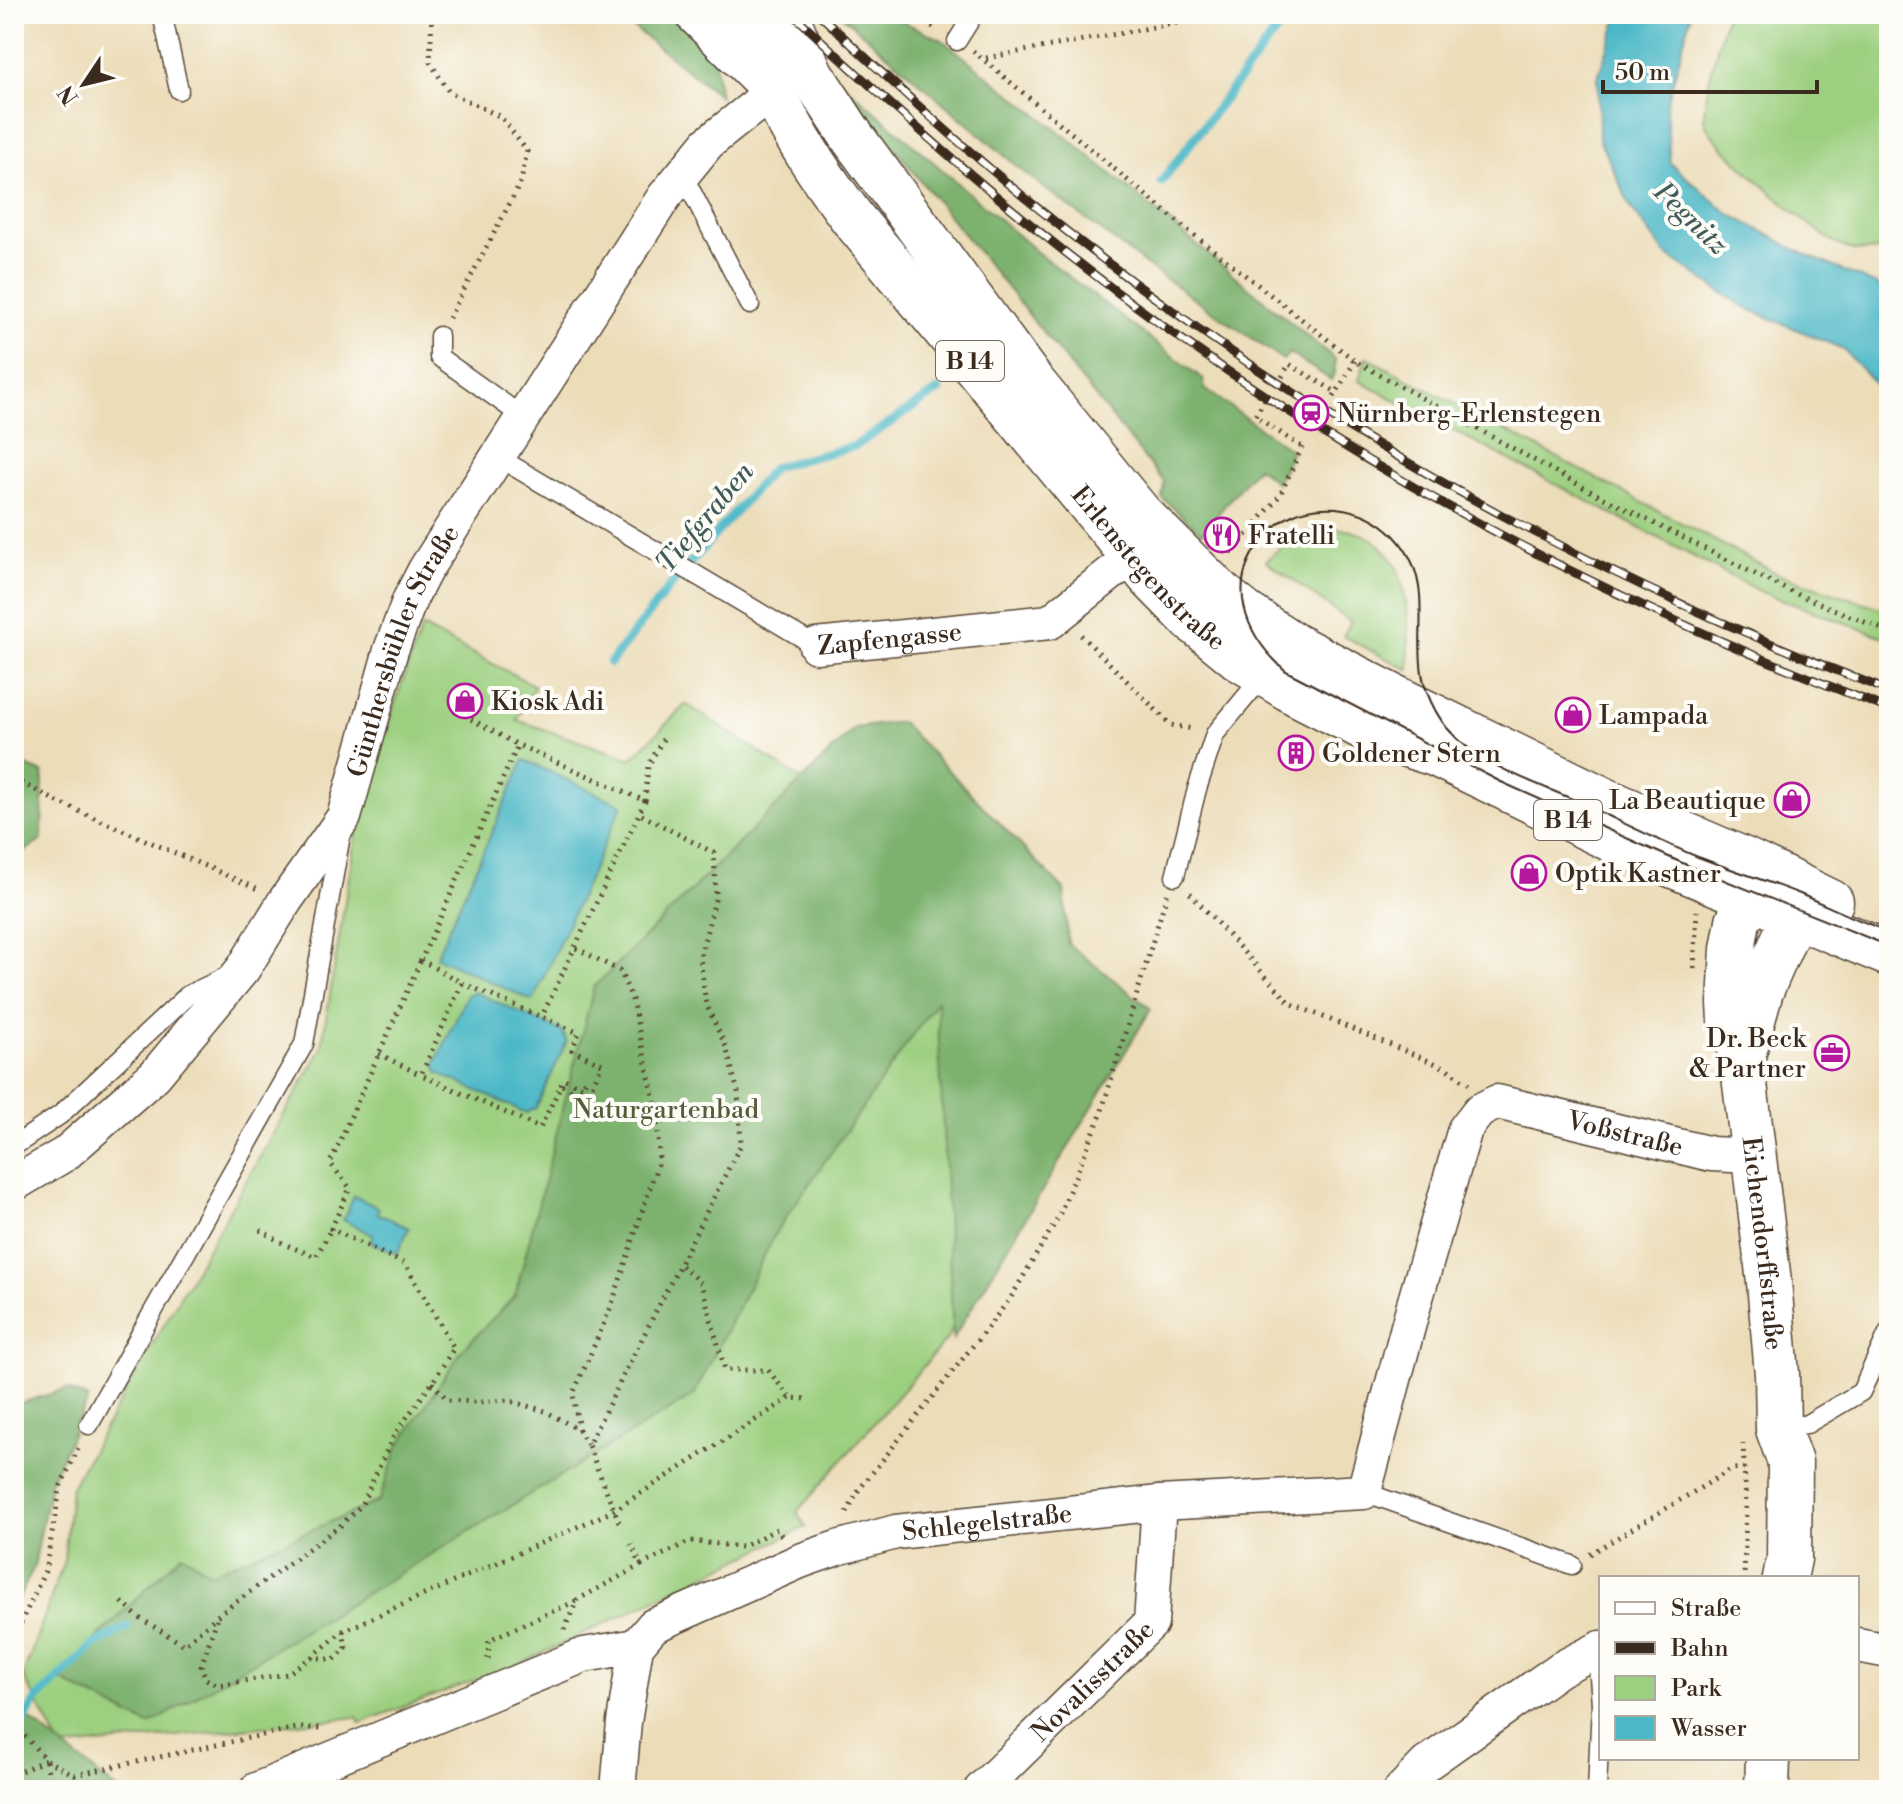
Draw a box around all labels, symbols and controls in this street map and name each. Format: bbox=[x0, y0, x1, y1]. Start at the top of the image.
north arrow bbox=[44, 44, 124, 124]
scale bar bbox=[1603, 44, 1817, 94]
text: 50 m bbox=[1615, 58, 1670, 88]
text: N bbox=[52, 79, 85, 109]
water label: Pegnitz bbox=[1646, 174, 1736, 263]
road number: B 14 bbox=[936, 341, 1004, 381]
station icon: Nürnberg-Erlenstegen bbox=[1292, 394, 1330, 432]
place label: Nürnberg-Erlenstegen bbox=[1337, 398, 1601, 430]
water label: Tiefgraben bbox=[649, 455, 762, 581]
street label: Erlenstegenstraße bbox=[1064, 479, 1232, 658]
restaurant icon: Fratelli bbox=[1203, 516, 1241, 554]
street label: Günthersbühler Straße bbox=[341, 519, 467, 781]
place label: Fratelli bbox=[1248, 520, 1335, 552]
street label: Zapfengasse bbox=[816, 616, 963, 663]
shop icon: Kiosk Adi bbox=[446, 682, 484, 720]
place label: Kiosk Adi bbox=[491, 686, 604, 718]
shop icon: Lampada bbox=[1554, 696, 1592, 734]
place label: Lampada bbox=[1599, 700, 1709, 732]
building icon: Goldener Stern bbox=[1277, 734, 1315, 772]
place label: Goldener Stern bbox=[1322, 738, 1501, 770]
shop icon: La Beautique bbox=[1773, 781, 1811, 819]
place label: La Beautique bbox=[1609, 785, 1766, 817]
road number: B 14 bbox=[1534, 800, 1602, 840]
shop icon: Optik Kastner bbox=[1510, 854, 1548, 892]
place label: Optik Kastner bbox=[1555, 858, 1721, 890]
place label: Dr. Beck & Partner bbox=[1689, 1023, 1807, 1085]
office icon: Dr. Beck & Partner bbox=[1813, 1034, 1851, 1072]
park label: Naturgartenbad bbox=[573, 1094, 759, 1126]
street label: Voßstraße bbox=[1563, 1104, 1686, 1164]
street label: Eichendorffstraße bbox=[1735, 1135, 1790, 1352]
street label: Schlegelstraße bbox=[900, 1498, 1074, 1548]
legend bbox=[1599, 1576, 1859, 1760]
text: Straße bbox=[1671, 1594, 1741, 1624]
street label: Novalisstraße bbox=[1025, 1614, 1161, 1749]
text: Bahn bbox=[1670, 1634, 1729, 1664]
text: Park bbox=[1671, 1674, 1722, 1704]
text: Wasser bbox=[1670, 1714, 1747, 1744]

